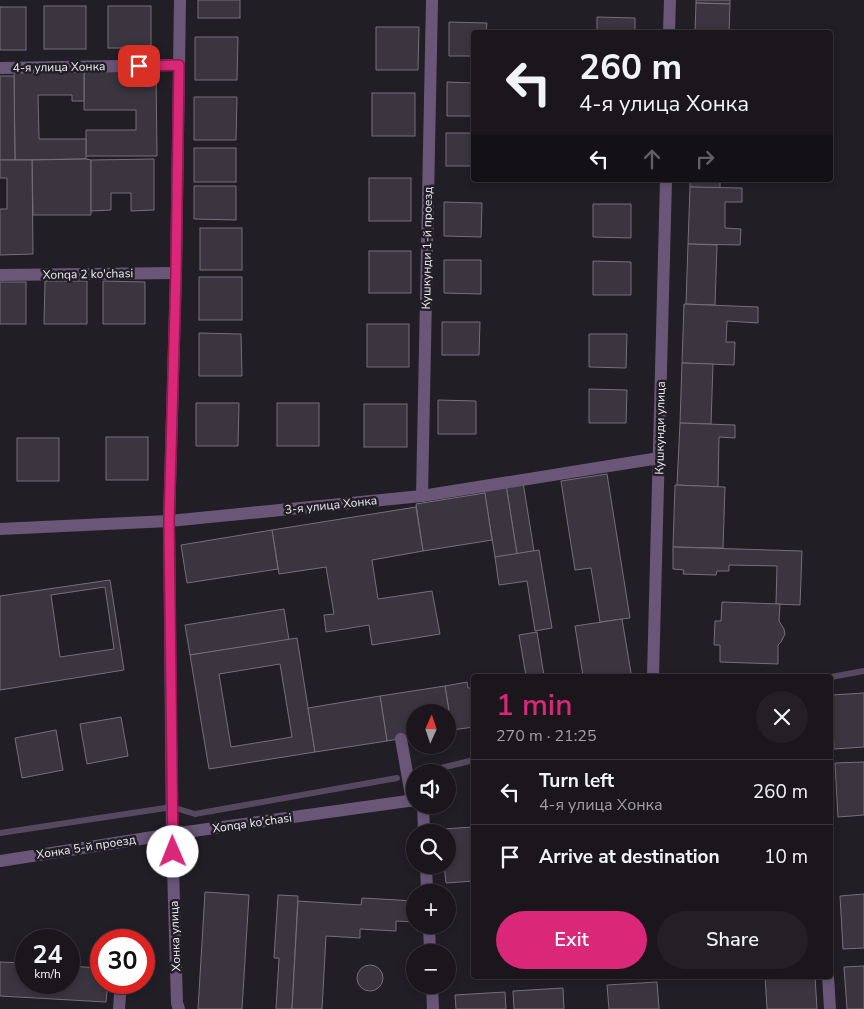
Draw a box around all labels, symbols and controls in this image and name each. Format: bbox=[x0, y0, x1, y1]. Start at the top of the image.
text: 260 m bbox=[579, 44, 682, 91]
pin bbox=[118, 45, 160, 87]
icon: left bbox=[496, 50, 561, 115]
icon: arrive bbox=[125, 52, 153, 80]
street label: 4-я улица Хонка bbox=[13, 58, 105, 76]
text: 4-я улица Хонка bbox=[579, 89, 749, 119]
icon: left bbox=[585, 145, 613, 173]
icon: ahead bbox=[638, 145, 666, 173]
icon: right bbox=[691, 145, 719, 173]
street label: Кушкунди 1-й проезд bbox=[418, 186, 436, 310]
street label: Xonqa 2 ko'chasi bbox=[43, 265, 133, 283]
street label: Кушкунди улица bbox=[651, 381, 669, 475]
street label: 3-я улица Хонка bbox=[284, 492, 378, 518]
text: 1 min bbox=[496, 685, 572, 726]
button: close bbox=[756, 691, 808, 743]
north arrow bbox=[406, 704, 456, 754]
map controls bbox=[406, 704, 456, 994]
text: 270 m · 21:25 bbox=[496, 725, 597, 747]
button: sound bbox=[406, 764, 456, 814]
text: Turn left bbox=[539, 768, 614, 794]
icon: left bbox=[496, 778, 524, 806]
text: 260 m bbox=[753, 779, 808, 805]
text: 4-я улица Хонка bbox=[539, 794, 663, 816]
street label: Xonqa ko'chasi bbox=[211, 810, 293, 836]
button: search bbox=[406, 824, 456, 874]
position arrow bbox=[146, 825, 198, 877]
street label: Хонка 5-й проезд bbox=[35, 831, 137, 863]
icon: arrive bbox=[496, 843, 524, 871]
text: Arrive at destination bbox=[539, 844, 720, 870]
text: 10 m bbox=[764, 844, 808, 870]
button: + bbox=[406, 884, 456, 934]
street label: Хонка улица bbox=[166, 900, 184, 972]
button: Exit bbox=[496, 911, 647, 969]
button: Share bbox=[657, 911, 808, 969]
speed limit sign: 30 bbox=[90, 929, 155, 994]
text: 24 bbox=[32, 938, 63, 972]
button: − bbox=[406, 944, 456, 994]
text: km/h bbox=[34, 966, 61, 982]

